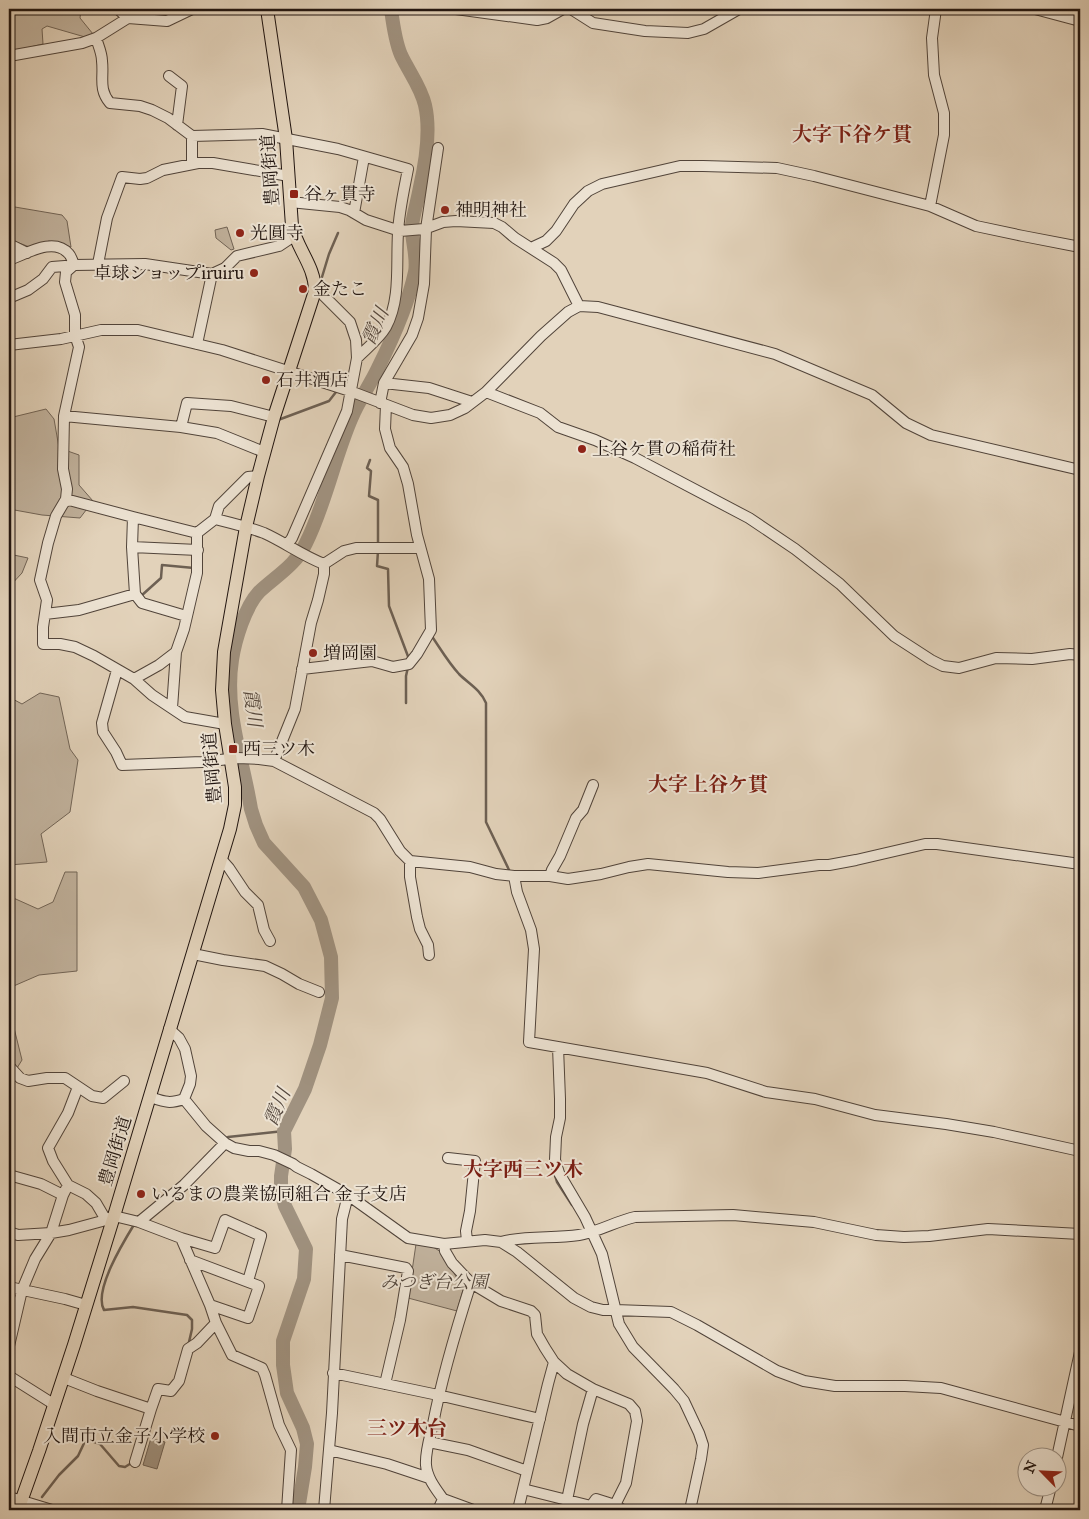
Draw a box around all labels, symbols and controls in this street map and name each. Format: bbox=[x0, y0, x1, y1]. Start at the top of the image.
district label: 大字下谷ケ貫 bbox=[792, 122, 912, 146]
street label: 豊岡街道 bbox=[257, 133, 283, 207]
place label: 谷ヶ貫寺 bbox=[304, 183, 376, 205]
marker: 谷ヶ貫寺 bbox=[288, 188, 300, 200]
place label: 神明神社 bbox=[455, 199, 527, 221]
marker: 神明神社 bbox=[439, 204, 451, 216]
place label: 光圓寺 bbox=[250, 222, 304, 244]
marker: 光圓寺 bbox=[234, 227, 246, 239]
place label: 卓球ショップiruiru bbox=[94, 262, 244, 284]
marker: 卓球ショップiruiru bbox=[248, 267, 260, 279]
place label: 金たこ bbox=[313, 278, 367, 300]
marker: 金たこ bbox=[297, 283, 309, 295]
water label: 霞川 bbox=[357, 302, 394, 348]
place label: 石井酒店 bbox=[276, 369, 348, 391]
marker: 石井酒店 bbox=[260, 374, 272, 386]
place label: 上谷ケ貫の稲荷社 bbox=[592, 438, 736, 460]
marker: 上谷ケ貫の稲荷社 bbox=[576, 443, 588, 455]
place label: 増岡園 bbox=[323, 642, 377, 664]
marker: 増岡園 bbox=[307, 647, 319, 659]
water label: 霞川 bbox=[239, 688, 267, 730]
street label: 豊岡街道 bbox=[198, 731, 226, 805]
place label: 西三ツ木 bbox=[243, 738, 315, 760]
marker: 西三ツ木 bbox=[227, 743, 239, 755]
district label: 大字上谷ケ貫 bbox=[648, 772, 768, 796]
water label: 霞川 bbox=[259, 1083, 296, 1129]
street label: 豊岡街道 bbox=[94, 1113, 136, 1189]
district label: 大字西三ツ木 bbox=[463, 1157, 583, 1181]
place label: いるまの農業協同組合 金子支店 bbox=[151, 1183, 407, 1205]
marker: いるまの農業協同組合 金子支店 bbox=[135, 1188, 147, 1200]
park label: みつぎ台公園 bbox=[380, 1271, 491, 1293]
district label: 三ツ木台 bbox=[367, 1416, 447, 1440]
place label: 入間市立金子小学校 bbox=[43, 1425, 205, 1447]
marker: 入間市立金子小学校 bbox=[209, 1430, 221, 1442]
north arrow bbox=[1016, 1446, 1066, 1496]
text: N bbox=[1020, 1458, 1041, 1476]

